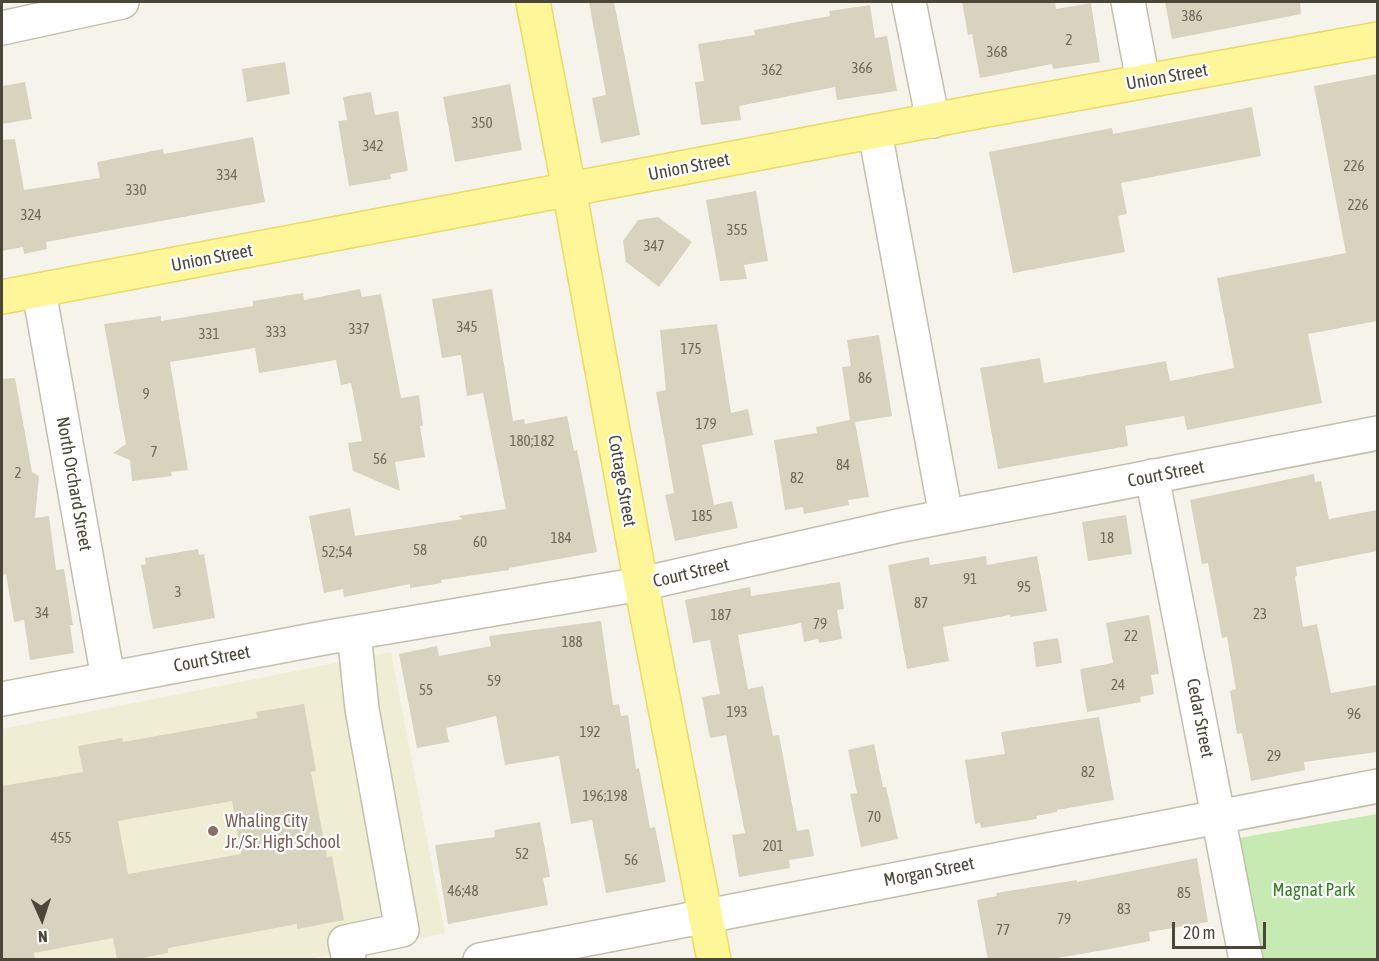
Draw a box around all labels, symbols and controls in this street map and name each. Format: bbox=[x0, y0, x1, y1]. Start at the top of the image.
house number: 386 bbox=[1181, 7, 1203, 25]
house number: 2 bbox=[1065, 31, 1073, 49]
house number: 368 bbox=[986, 43, 1008, 61]
house number: 366 bbox=[851, 59, 873, 77]
street label: Union Street bbox=[1124, 59, 1210, 95]
house number: 362 bbox=[761, 61, 783, 79]
house number: 350 bbox=[471, 114, 493, 132]
house number: 342 bbox=[362, 137, 384, 155]
street label: Union Street bbox=[646, 149, 732, 185]
house number: 226 bbox=[1343, 157, 1365, 175]
house number: 334 bbox=[216, 166, 238, 184]
house number: 330 bbox=[125, 181, 147, 199]
house number: 226 bbox=[1347, 196, 1369, 214]
house number: 324 bbox=[20, 206, 42, 224]
house number: 355 bbox=[726, 221, 748, 239]
house number: 347 bbox=[643, 237, 665, 255]
street label: Union Street bbox=[169, 240, 255, 276]
house number: 345 bbox=[456, 318, 478, 336]
house number: 337 bbox=[348, 320, 370, 338]
house number: 333 bbox=[265, 323, 287, 341]
house number: 331 bbox=[198, 325, 220, 343]
house number: 175 bbox=[680, 340, 702, 358]
house number: 86 bbox=[858, 369, 872, 387]
house number: 9 bbox=[142, 385, 150, 403]
street label: North Orchard Street bbox=[52, 415, 96, 553]
house number: 179 bbox=[695, 415, 717, 433]
house number: 180;182 bbox=[510, 432, 554, 450]
street label: Cottage Street bbox=[603, 433, 641, 529]
house number: 7 bbox=[150, 443, 158, 461]
house number: 56 bbox=[373, 450, 387, 468]
house number: 84 bbox=[836, 456, 850, 474]
street label: Court Street bbox=[1126, 456, 1206, 492]
house number: 2 bbox=[14, 464, 22, 482]
house number: 82 bbox=[790, 469, 804, 487]
house number: 185 bbox=[691, 507, 713, 525]
house number: 184 bbox=[550, 529, 572, 547]
house number: 18 bbox=[1100, 529, 1114, 547]
house number: 60 bbox=[473, 533, 487, 551]
house number: 58 bbox=[413, 541, 427, 559]
house number: 52;54 bbox=[322, 543, 352, 561]
street label: Court Street bbox=[651, 554, 731, 592]
house number: 91 bbox=[963, 570, 977, 588]
house number: 95 bbox=[1017, 578, 1031, 596]
house number: 3 bbox=[174, 583, 182, 601]
house number: 87 bbox=[914, 594, 928, 612]
house number: 34 bbox=[35, 604, 49, 622]
house number: 23 bbox=[1253, 605, 1267, 623]
house number: 187 bbox=[710, 606, 732, 624]
house number: 79 bbox=[813, 615, 827, 633]
house number: 22 bbox=[1124, 627, 1138, 645]
house number: 188 bbox=[561, 633, 583, 651]
street label: Court Street bbox=[172, 641, 252, 677]
house number: 59 bbox=[487, 672, 501, 690]
house number: 24 bbox=[1111, 676, 1125, 694]
street label: Cedar Street bbox=[1182, 677, 1218, 759]
house number: 55 bbox=[419, 681, 433, 699]
house number: 193 bbox=[726, 703, 748, 721]
house number: 96 bbox=[1347, 705, 1361, 723]
house number: 192 bbox=[579, 723, 601, 741]
house number: 29 bbox=[1267, 747, 1281, 765]
house number: 82 bbox=[1081, 763, 1095, 781]
house number: 196;198 bbox=[583, 787, 627, 805]
house number: 70 bbox=[867, 808, 881, 826]
place label: Whaling City Jr./Sr. High School bbox=[225, 810, 341, 852]
marker: Whaling City Jr./Sr. High School bbox=[206, 824, 220, 838]
house number: 455 bbox=[50, 829, 72, 847]
house number: 201 bbox=[762, 837, 784, 855]
house number: 52 bbox=[515, 845, 529, 863]
house number: 56 bbox=[624, 851, 638, 869]
street label: Morgan Street bbox=[882, 853, 976, 891]
park label: Magnat Park bbox=[1273, 879, 1355, 901]
house number: 46;48 bbox=[448, 882, 478, 900]
house number: 85 bbox=[1177, 884, 1191, 902]
north arrow bbox=[12, 889, 72, 949]
house number: 83 bbox=[1117, 900, 1131, 918]
house number: 79 bbox=[1057, 910, 1071, 928]
scale bar bbox=[1175, 910, 1270, 948]
house number: 77 bbox=[996, 921, 1010, 939]
text: 20 m bbox=[1183, 922, 1215, 943]
text: N bbox=[38, 928, 48, 946]

